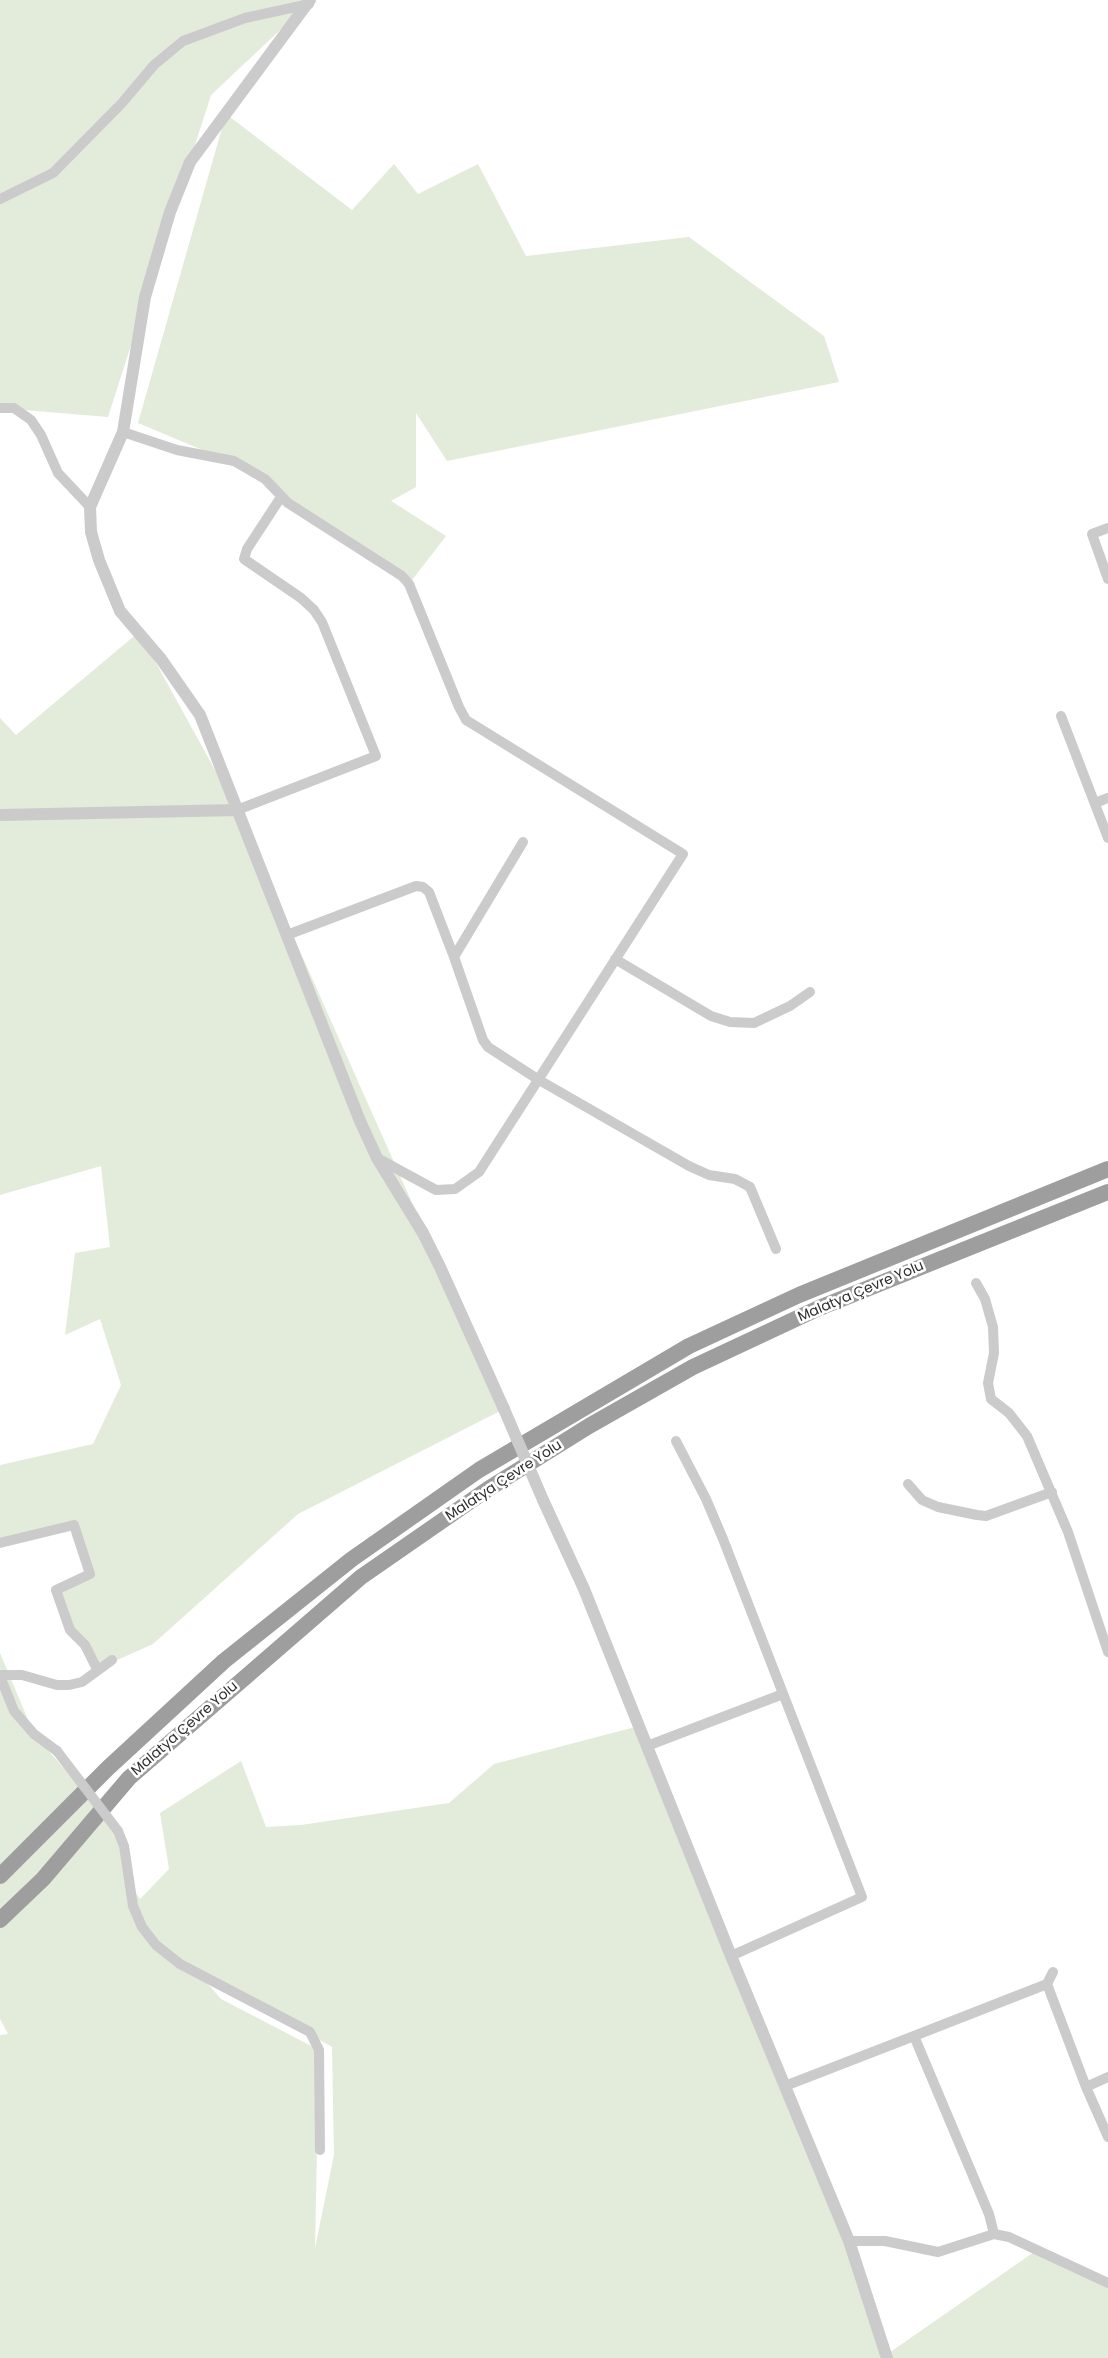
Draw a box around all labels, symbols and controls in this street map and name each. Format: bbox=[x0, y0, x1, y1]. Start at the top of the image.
street label: Malatya Çevre Yolu bbox=[796, 1258, 926, 1326]
street label: Malatya Çevre Yolu bbox=[443, 1437, 565, 1525]
street label: Malatya Çevre Yolu bbox=[128, 1678, 242, 1780]

